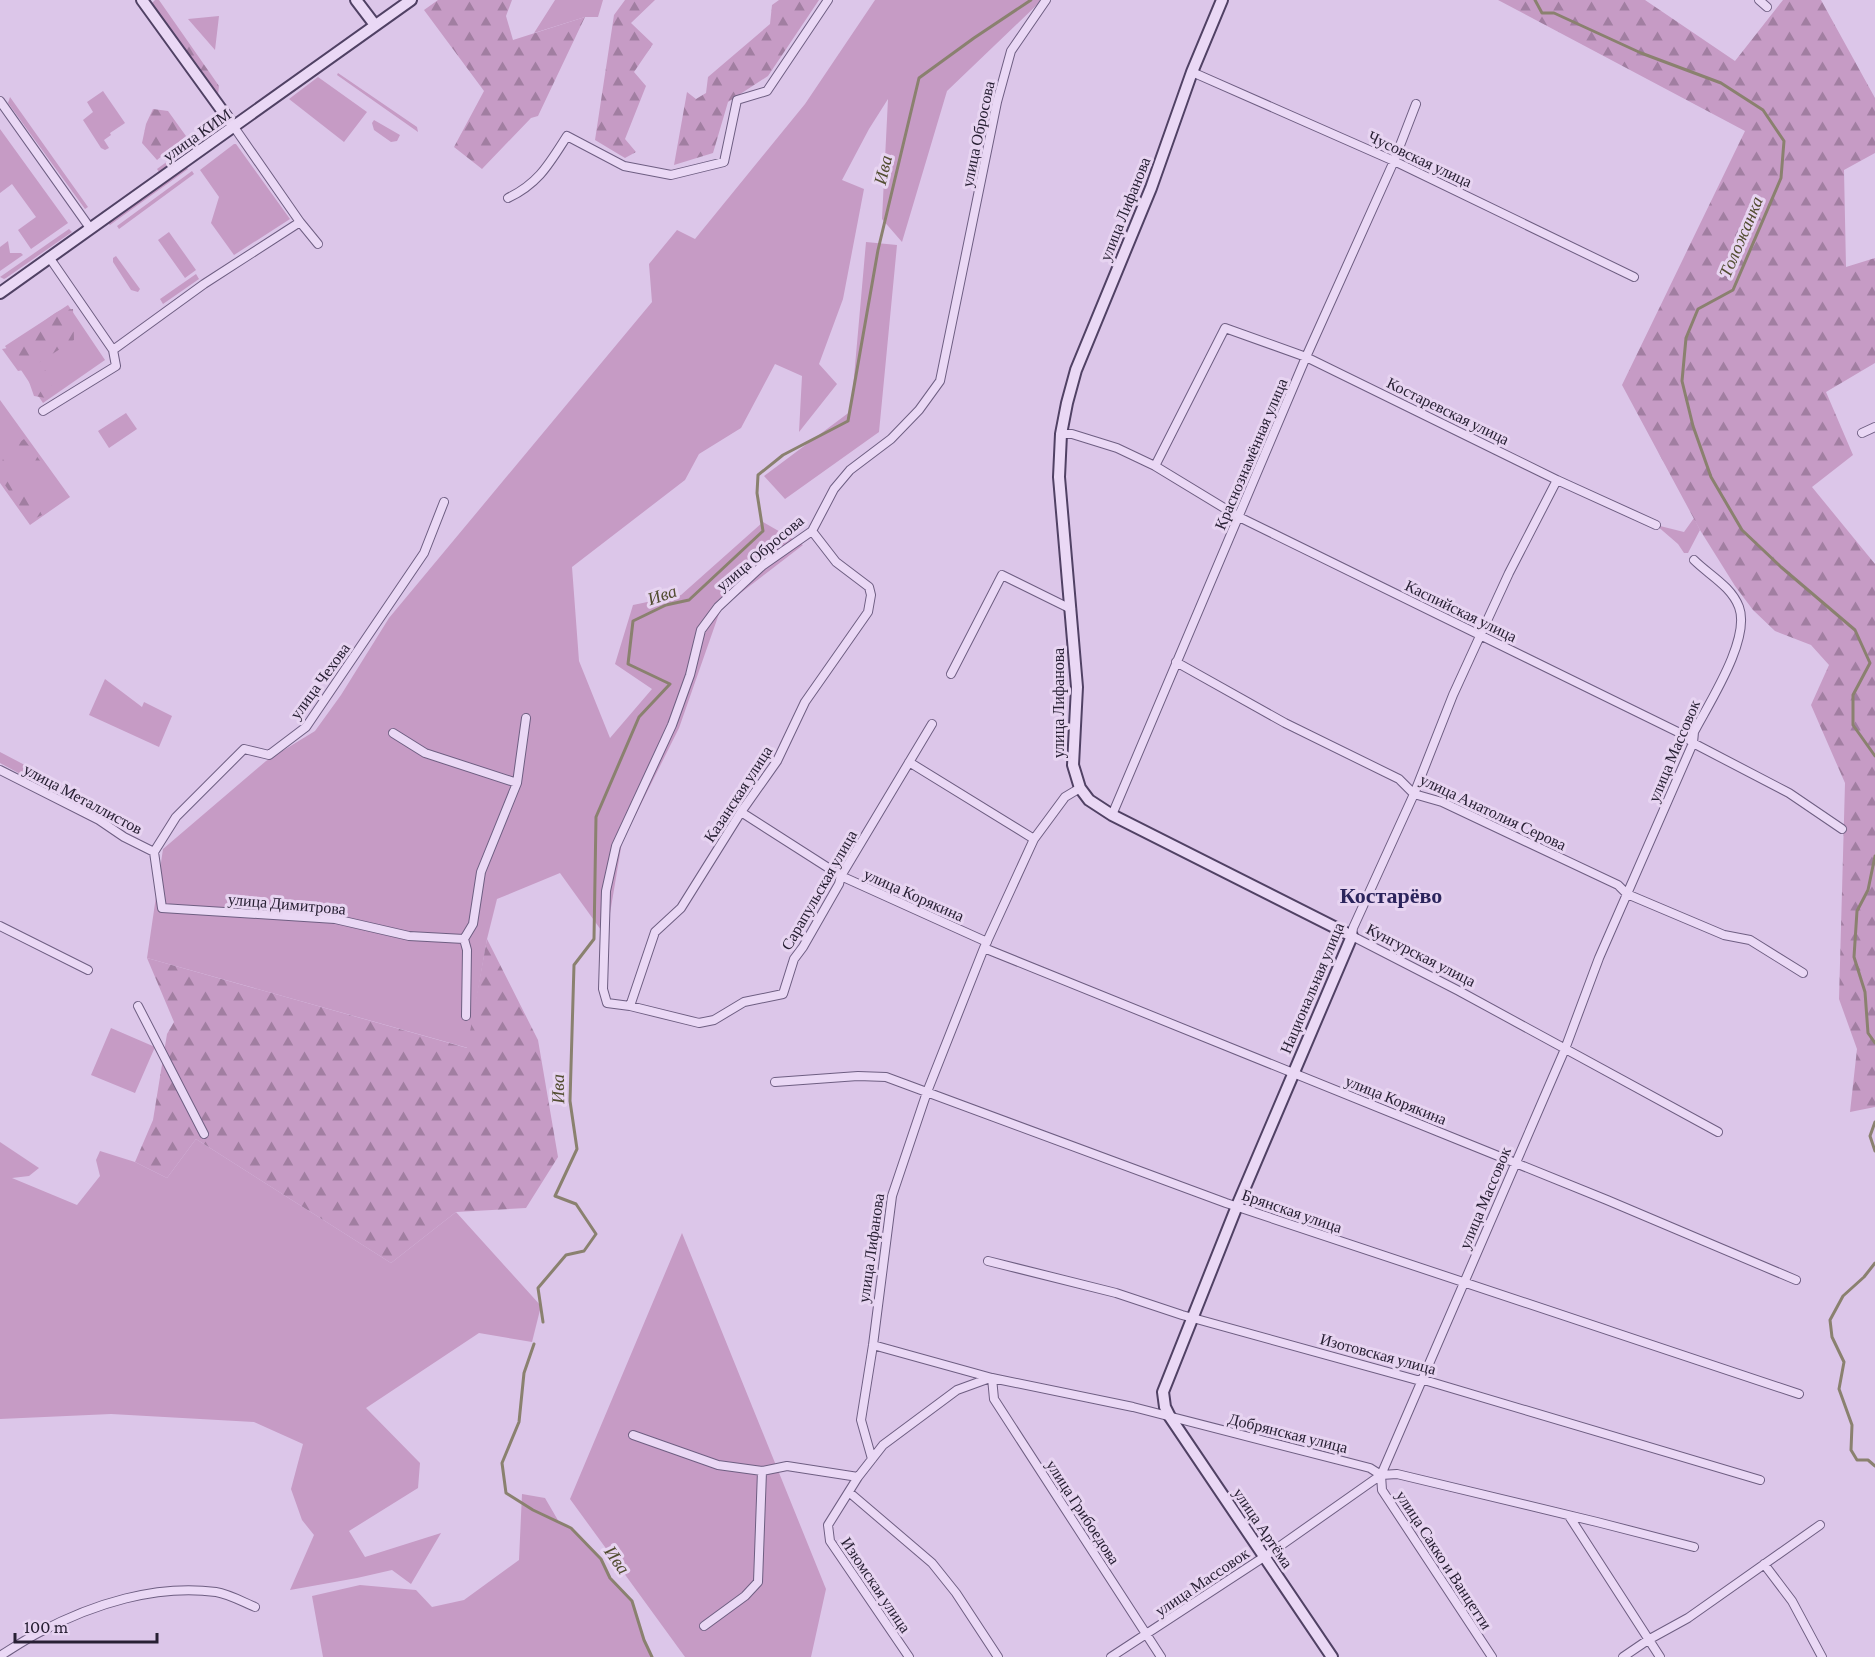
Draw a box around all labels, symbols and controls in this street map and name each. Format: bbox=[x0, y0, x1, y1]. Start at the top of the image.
street label: улица Обросова bbox=[958, 79, 999, 189]
street label: улица КИМ bbox=[160, 105, 235, 165]
street label: Чусовская улица bbox=[1365, 128, 1475, 191]
water label: Ива bbox=[870, 153, 896, 188]
street label: улица Лифанова bbox=[1096, 155, 1154, 264]
water label: Толожанка bbox=[1715, 194, 1767, 280]
street label: Костаревская улица bbox=[1384, 374, 1512, 449]
street label: Краснознамённая улица bbox=[1211, 376, 1292, 533]
street label: улица Обросова bbox=[713, 512, 808, 595]
street label: Каспийская улица bbox=[1402, 577, 1520, 646]
water label: Ива bbox=[644, 581, 679, 610]
street label: улица Чехова bbox=[287, 640, 354, 723]
street label: улица Лифанова bbox=[1050, 648, 1068, 758]
street label: улица Массовок bbox=[1645, 697, 1704, 805]
street label: Казанская улица bbox=[701, 743, 776, 846]
street label: улица Металлистов bbox=[20, 761, 146, 839]
street label: улица Анатолия Серова bbox=[1417, 771, 1569, 854]
street label: Сарапульская улица bbox=[778, 827, 861, 953]
street label: улица Корякина bbox=[861, 865, 967, 926]
district label: Костарёво bbox=[1340, 883, 1442, 908]
street label: улица Димитрова bbox=[227, 890, 347, 919]
street label: Национальная улица bbox=[1277, 920, 1348, 1056]
street label: Кунгурская улица bbox=[1363, 920, 1478, 991]
street label: улица Корякина bbox=[1342, 1072, 1449, 1129]
water label: Ива bbox=[548, 1074, 568, 1105]
street label: улица Массовок bbox=[1456, 1144, 1515, 1252]
street label: Брянская улица bbox=[1239, 1186, 1344, 1237]
street label: улица Лифанова bbox=[855, 1192, 888, 1304]
street label: Изотовская улица bbox=[1318, 1330, 1438, 1379]
street label: Добрянская улица bbox=[1226, 1410, 1350, 1457]
street label: улица Грибоедова bbox=[1042, 1457, 1123, 1568]
street label: улица Артёма bbox=[1229, 1485, 1296, 1572]
street label: улица Сакко и Ванцетти bbox=[1392, 1487, 1496, 1634]
street label: Изюмская улица bbox=[837, 1534, 914, 1636]
water label: Ива bbox=[600, 1541, 634, 1578]
street label: улица Массовок bbox=[1152, 1544, 1253, 1620]
scale bar bbox=[15, 1606, 158, 1644]
text: 100 m bbox=[24, 1617, 69, 1637]

